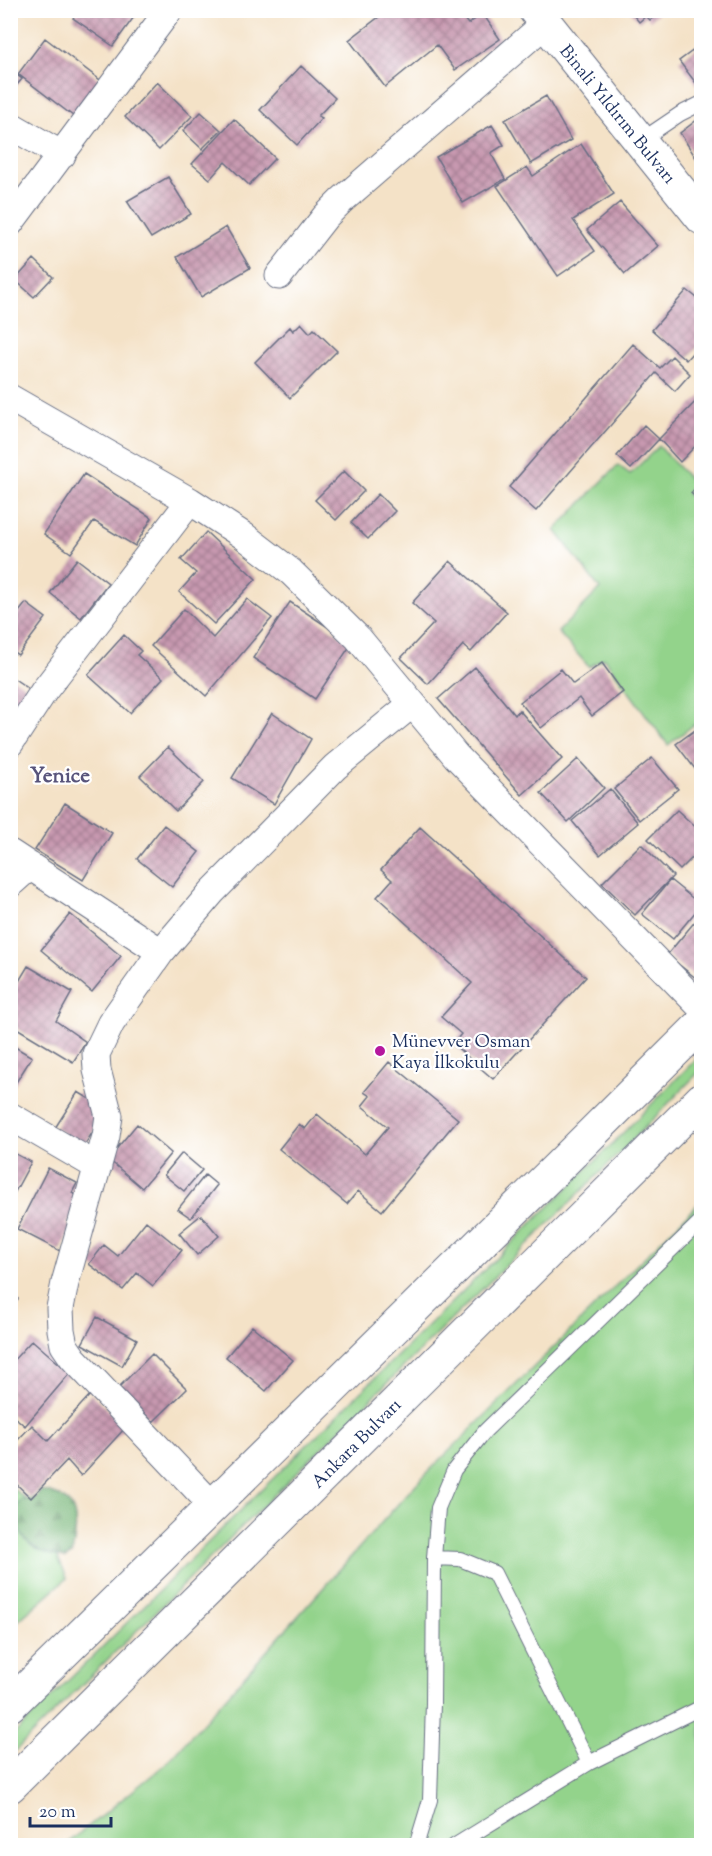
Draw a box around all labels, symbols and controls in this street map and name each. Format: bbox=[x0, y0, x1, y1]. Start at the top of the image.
street label: Binali Yıldırım Bulvarı bbox=[552, 40, 681, 190]
district label: Yenice bbox=[30, 762, 90, 792]
place label: Münevver Osman Kaya İlkokulu bbox=[392, 1030, 531, 1077]
marker: Münevver Osman Kaya İlkokulu bbox=[373, 1044, 387, 1058]
street label: Ankara Bulvarı bbox=[307, 1394, 408, 1495]
scale bar bbox=[30, 1790, 111, 1828]
text: 20 m bbox=[39, 1800, 76, 1826]

